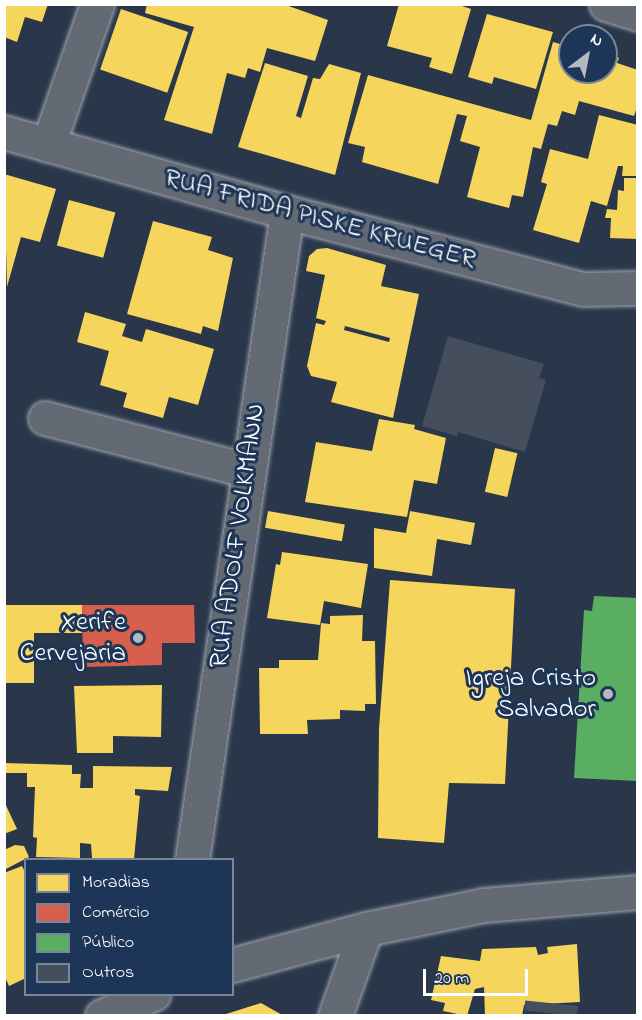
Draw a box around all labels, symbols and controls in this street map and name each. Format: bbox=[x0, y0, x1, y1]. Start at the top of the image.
north arrow bbox=[558, 24, 618, 84]
text: N bbox=[586, 27, 607, 53]
street label: RUA FRIDA PISKE KRUEGER bbox=[161, 162, 479, 276]
street label: RUA ADOLF VOLKMANN bbox=[203, 402, 273, 670]
place label: Xerife Cervejaria bbox=[20, 606, 126, 669]
marker: Xerife Cervejaria bbox=[131, 631, 145, 645]
place label: Igreja Cristo Salvador bbox=[465, 662, 596, 725]
marker: Igreja Cristo Salvador bbox=[601, 687, 615, 701]
legend bbox=[24, 858, 234, 996]
text: Moradias bbox=[82, 870, 150, 896]
text: Comércio bbox=[82, 900, 149, 926]
text: Público bbox=[82, 930, 134, 956]
scale bar bbox=[426, 957, 531, 995]
text: Outros bbox=[82, 960, 134, 986]
text: 20 m bbox=[434, 966, 469, 992]

